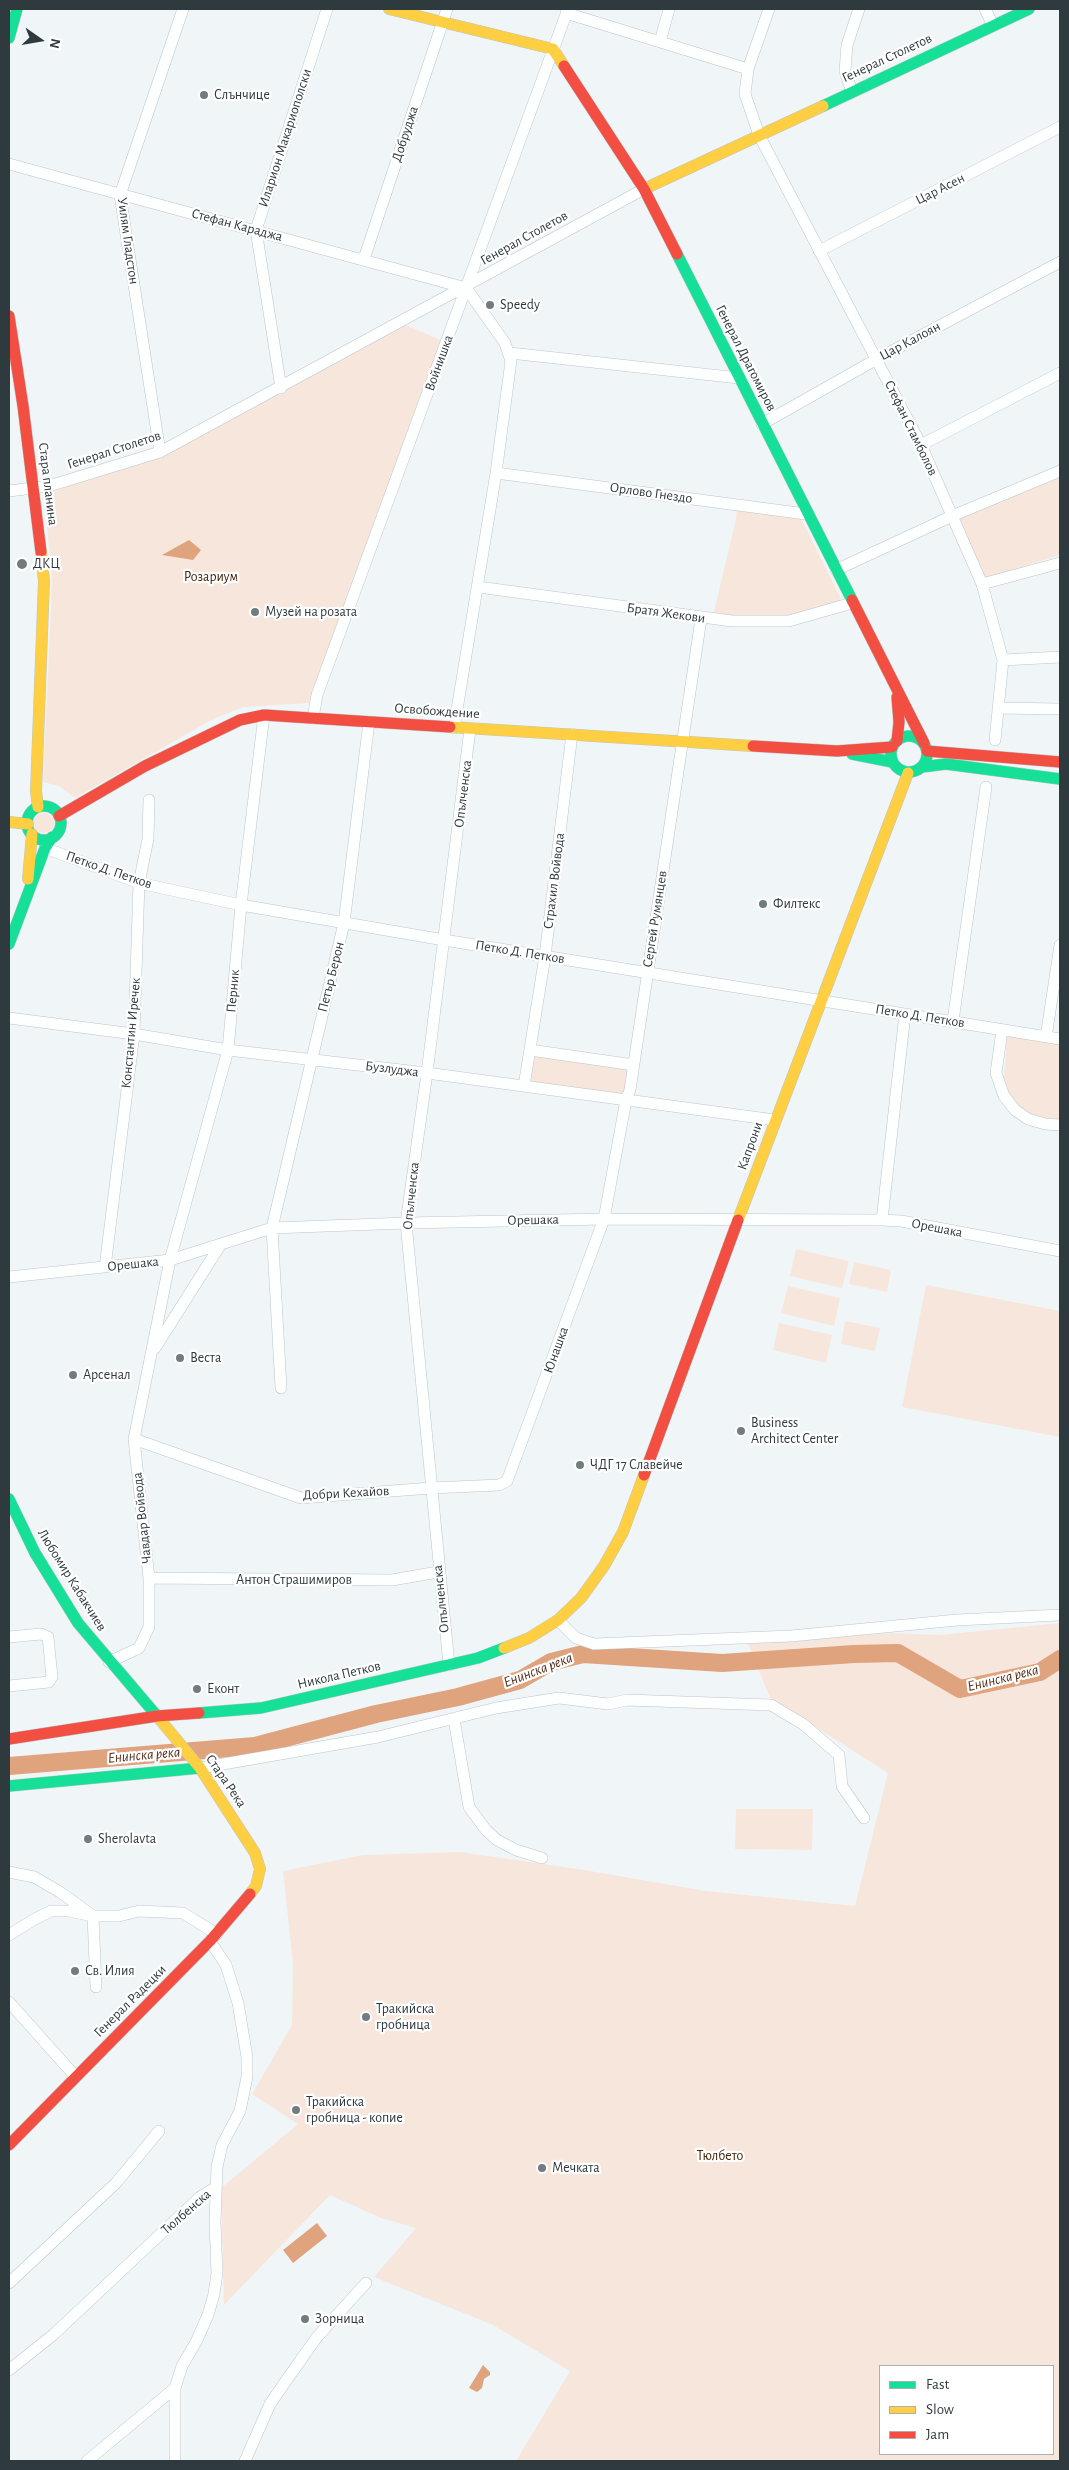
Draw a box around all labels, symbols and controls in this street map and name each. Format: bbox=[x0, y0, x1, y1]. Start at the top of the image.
north arrow bbox=[15, 15, 65, 65]
street label: Генерал Столетов bbox=[839, 30, 935, 86]
text: N bbox=[47, 37, 63, 50]
street label: Иларион Макариополски bbox=[255, 67, 315, 209]
place label: Слънчице bbox=[214, 87, 270, 103]
marker: Слънчице bbox=[198, 89, 210, 101]
street label: Добруджа bbox=[388, 104, 422, 164]
street label: Цар Асен bbox=[913, 169, 967, 209]
street label: Уилям Гладстон bbox=[114, 196, 142, 286]
street label: Стефан Караджа bbox=[190, 205, 284, 245]
street label: Генерал Столетов bbox=[477, 207, 571, 269]
place label: Speedy bbox=[500, 297, 540, 313]
marker: Speedy bbox=[484, 299, 496, 311]
street label: Генерал Драгомиров bbox=[712, 302, 780, 414]
street label: Цар Калоян bbox=[877, 318, 943, 364]
street label: Войнишка bbox=[421, 333, 457, 393]
street label: Стефан Стамболов bbox=[881, 378, 941, 478]
street label: Генерал Столетов bbox=[65, 427, 163, 473]
street label: Стара планина bbox=[35, 442, 61, 526]
street label: Орлово Гнездо bbox=[609, 479, 693, 507]
place label: ДКЦ bbox=[33, 556, 60, 572]
marker: ДКЦ bbox=[15, 557, 29, 571]
park label: Розариум bbox=[184, 569, 238, 585]
street label: Братя Жекови bbox=[626, 599, 706, 627]
place label: Музей на розата bbox=[265, 604, 357, 620]
marker: Музей на розата bbox=[249, 606, 261, 618]
street label: Освобождение bbox=[394, 700, 480, 722]
street label: Опълченска bbox=[451, 759, 475, 829]
street label: Страхил Войвода bbox=[540, 832, 568, 930]
street label: Петко Д. Петков bbox=[64, 847, 154, 893]
street label: Сергей Румянцев bbox=[639, 869, 671, 969]
place label: Филтекс bbox=[773, 896, 821, 912]
marker: Филтекс bbox=[757, 898, 769, 910]
street label: Петко Д. Петков bbox=[474, 937, 566, 967]
street label: Петър Берон bbox=[314, 940, 348, 1014]
street label: Перник bbox=[223, 969, 243, 1013]
street label: Константин Иречек bbox=[118, 977, 144, 1089]
street label: Петко Д. Петков bbox=[874, 1001, 966, 1031]
street label: Бузлуджа bbox=[364, 1057, 420, 1081]
street label: Капрони bbox=[734, 1120, 766, 1172]
street label: Опълченска bbox=[399, 1161, 423, 1231]
street label: Орешака bbox=[507, 1211, 559, 1229]
street label: Орешака bbox=[910, 1215, 964, 1241]
street label: Орешака bbox=[106, 1253, 160, 1275]
street label: Юнашка bbox=[540, 1324, 572, 1376]
place label: Веста bbox=[190, 1350, 221, 1366]
marker: Веста bbox=[174, 1352, 186, 1364]
place label: Арсенал bbox=[83, 1367, 131, 1383]
marker: Арсенал bbox=[67, 1369, 79, 1381]
place label: Business Architect Center bbox=[751, 1415, 838, 1448]
marker: Business Architect Center bbox=[735, 1425, 747, 1437]
place label: ЧДГ 17 Славейче bbox=[590, 1457, 683, 1473]
marker: ЧДГ 17 Славейче bbox=[574, 1459, 586, 1471]
street label: Чавдар Войвода bbox=[129, 1471, 155, 1565]
street label: Добри Кехайов bbox=[302, 1482, 390, 1504]
street label: Любомир Кабакчиев bbox=[34, 1526, 110, 1634]
street label: Опълченска bbox=[429, 1564, 453, 1634]
street label: Антон Страшимиров bbox=[236, 1572, 352, 1588]
water label: Енинска река bbox=[501, 1649, 575, 1691]
street label: Никола Петков bbox=[296, 1657, 382, 1693]
water label: Енинска река bbox=[966, 1660, 1040, 1696]
place label: Еконт bbox=[207, 1681, 239, 1697]
marker: Еконт bbox=[191, 1683, 203, 1695]
water label: Енинска река bbox=[107, 1743, 181, 1767]
street label: Стара Река bbox=[202, 1751, 250, 1811]
place label: Sherolavta bbox=[98, 1831, 156, 1847]
marker: Sherolavta bbox=[82, 1833, 94, 1845]
street label: Генерал Радецки bbox=[90, 1961, 170, 2041]
place label: Св. Илия bbox=[85, 1963, 135, 1979]
marker: Св. Илия bbox=[69, 1965, 81, 1977]
place label: Тракийска гробница bbox=[376, 2001, 434, 2034]
marker: Тракийска гробница bbox=[360, 2011, 372, 2023]
place label: Тракийска гробница - копие bbox=[306, 2094, 403, 2126]
marker: Тракийска гробница - копие bbox=[290, 2104, 302, 2116]
park label: Тюлбето bbox=[697, 2148, 743, 2164]
place label: Мечката bbox=[552, 2160, 600, 2176]
marker: Мечката bbox=[536, 2162, 548, 2174]
street label: Тюлбенска bbox=[158, 2186, 214, 2238]
place label: Зорница bbox=[315, 2311, 365, 2327]
marker: Зорница bbox=[299, 2313, 311, 2325]
legend bbox=[879, 2365, 1054, 2455]
text: Fast bbox=[926, 2377, 949, 2392]
text: Slow bbox=[926, 2402, 954, 2417]
text: Jam bbox=[926, 2427, 949, 2442]

